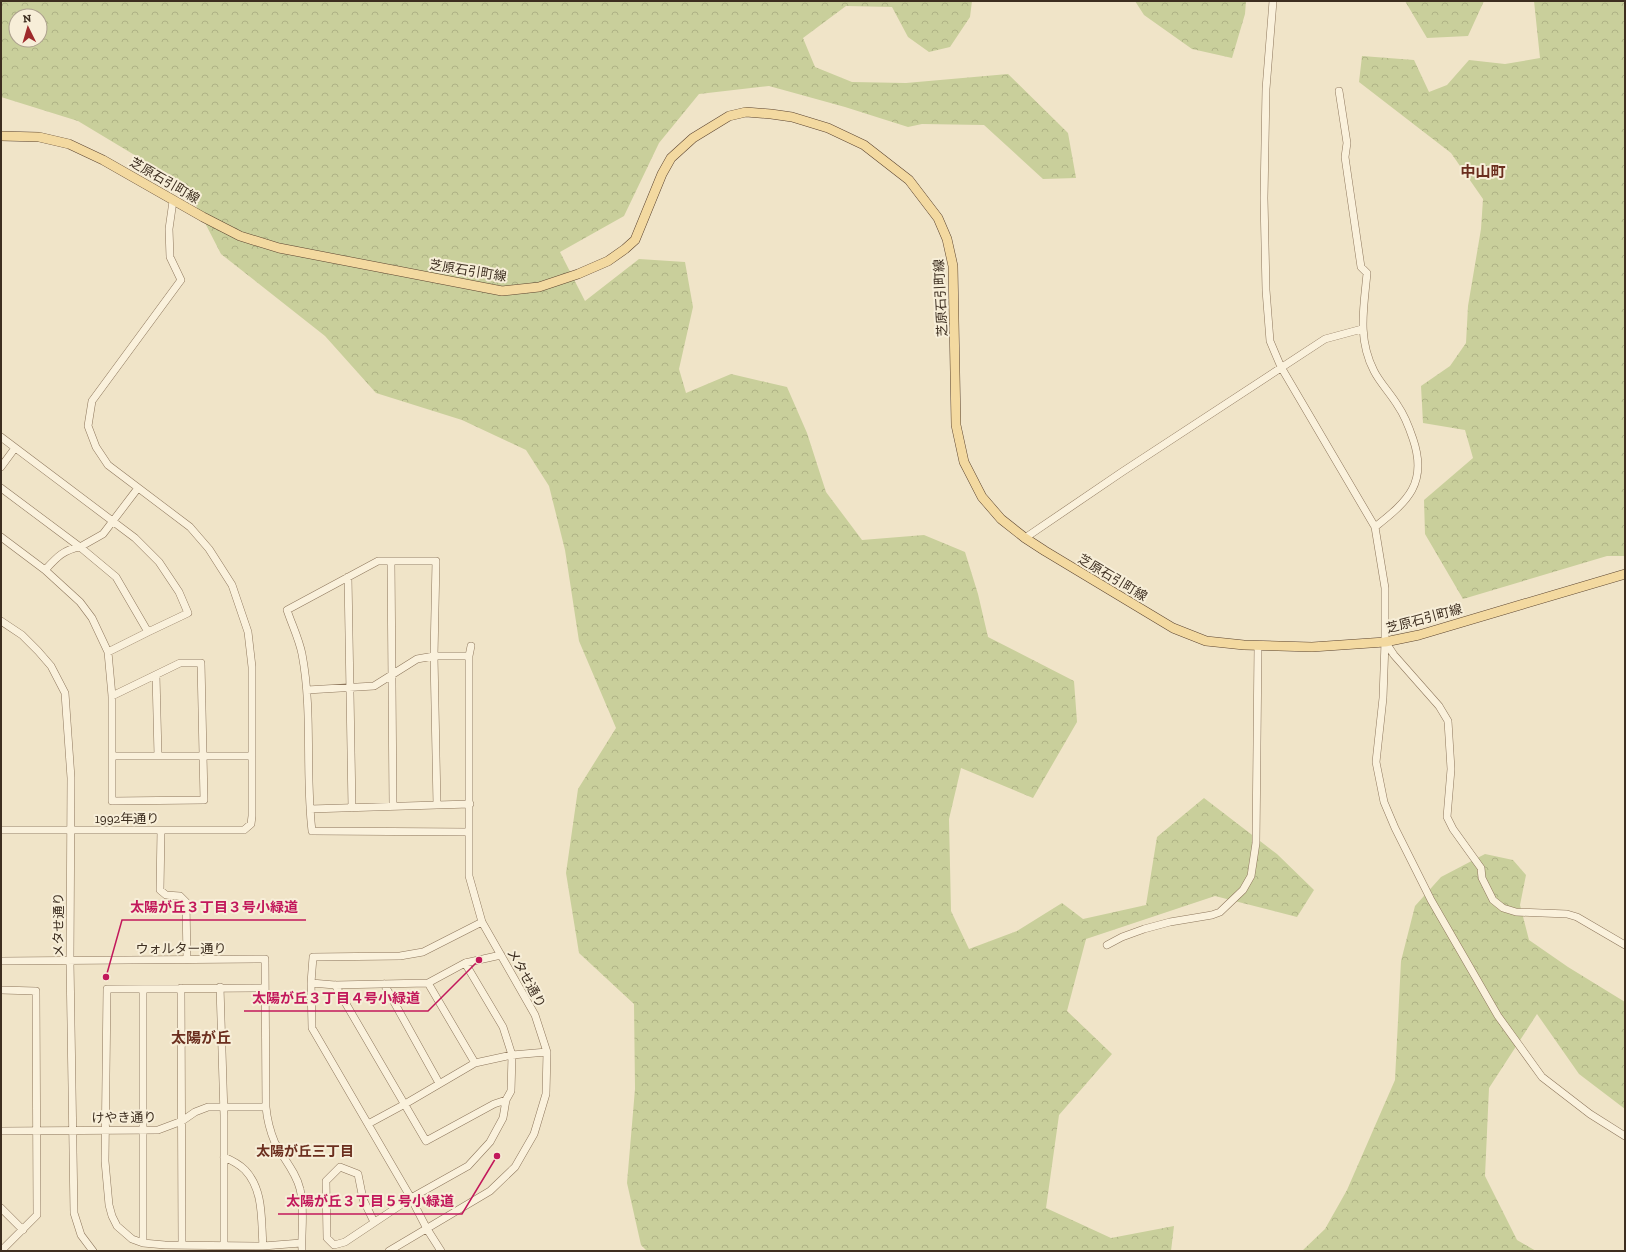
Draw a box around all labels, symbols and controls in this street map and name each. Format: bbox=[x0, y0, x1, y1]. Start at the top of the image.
north arrow bbox=[8, 8, 48, 48]
text: N bbox=[22, 12, 33, 25]
street label: 芝原石引町線 bbox=[127, 154, 202, 206]
district label: 中山町 bbox=[1460, 163, 1506, 181]
street label: 芝原石引町線 bbox=[428, 257, 508, 284]
street label: 芝原石引町線 bbox=[931, 259, 950, 337]
street label: 芝原石引町線 bbox=[1075, 551, 1150, 604]
street label: 芝原石引町線 bbox=[1385, 601, 1464, 636]
street label: 1992年通り bbox=[95, 811, 159, 826]
street label: メタせ通り bbox=[51, 892, 66, 958]
callout: 太陽が丘３丁目３号小緑道 bbox=[122, 894, 306, 920]
text: 太陽が丘３丁目３号小緑道 bbox=[130, 899, 298, 916]
street label: ウォルター通り bbox=[135, 941, 227, 956]
street label: メタせ通り bbox=[504, 946, 549, 1010]
callout: 太陽が丘３丁目４号小緑道 bbox=[244, 985, 428, 1011]
text: 太陽が丘３丁目４号小緑道 bbox=[252, 990, 420, 1007]
district label: 太陽が丘 bbox=[171, 1029, 231, 1047]
street label: けやき通り bbox=[91, 1109, 157, 1126]
district label: 太陽が丘三丁目 bbox=[256, 1143, 354, 1160]
callout: 太陽が丘３丁目５号小緑道 bbox=[278, 1188, 462, 1214]
text: 太陽が丘３丁目５号小緑道 bbox=[286, 1193, 454, 1210]

